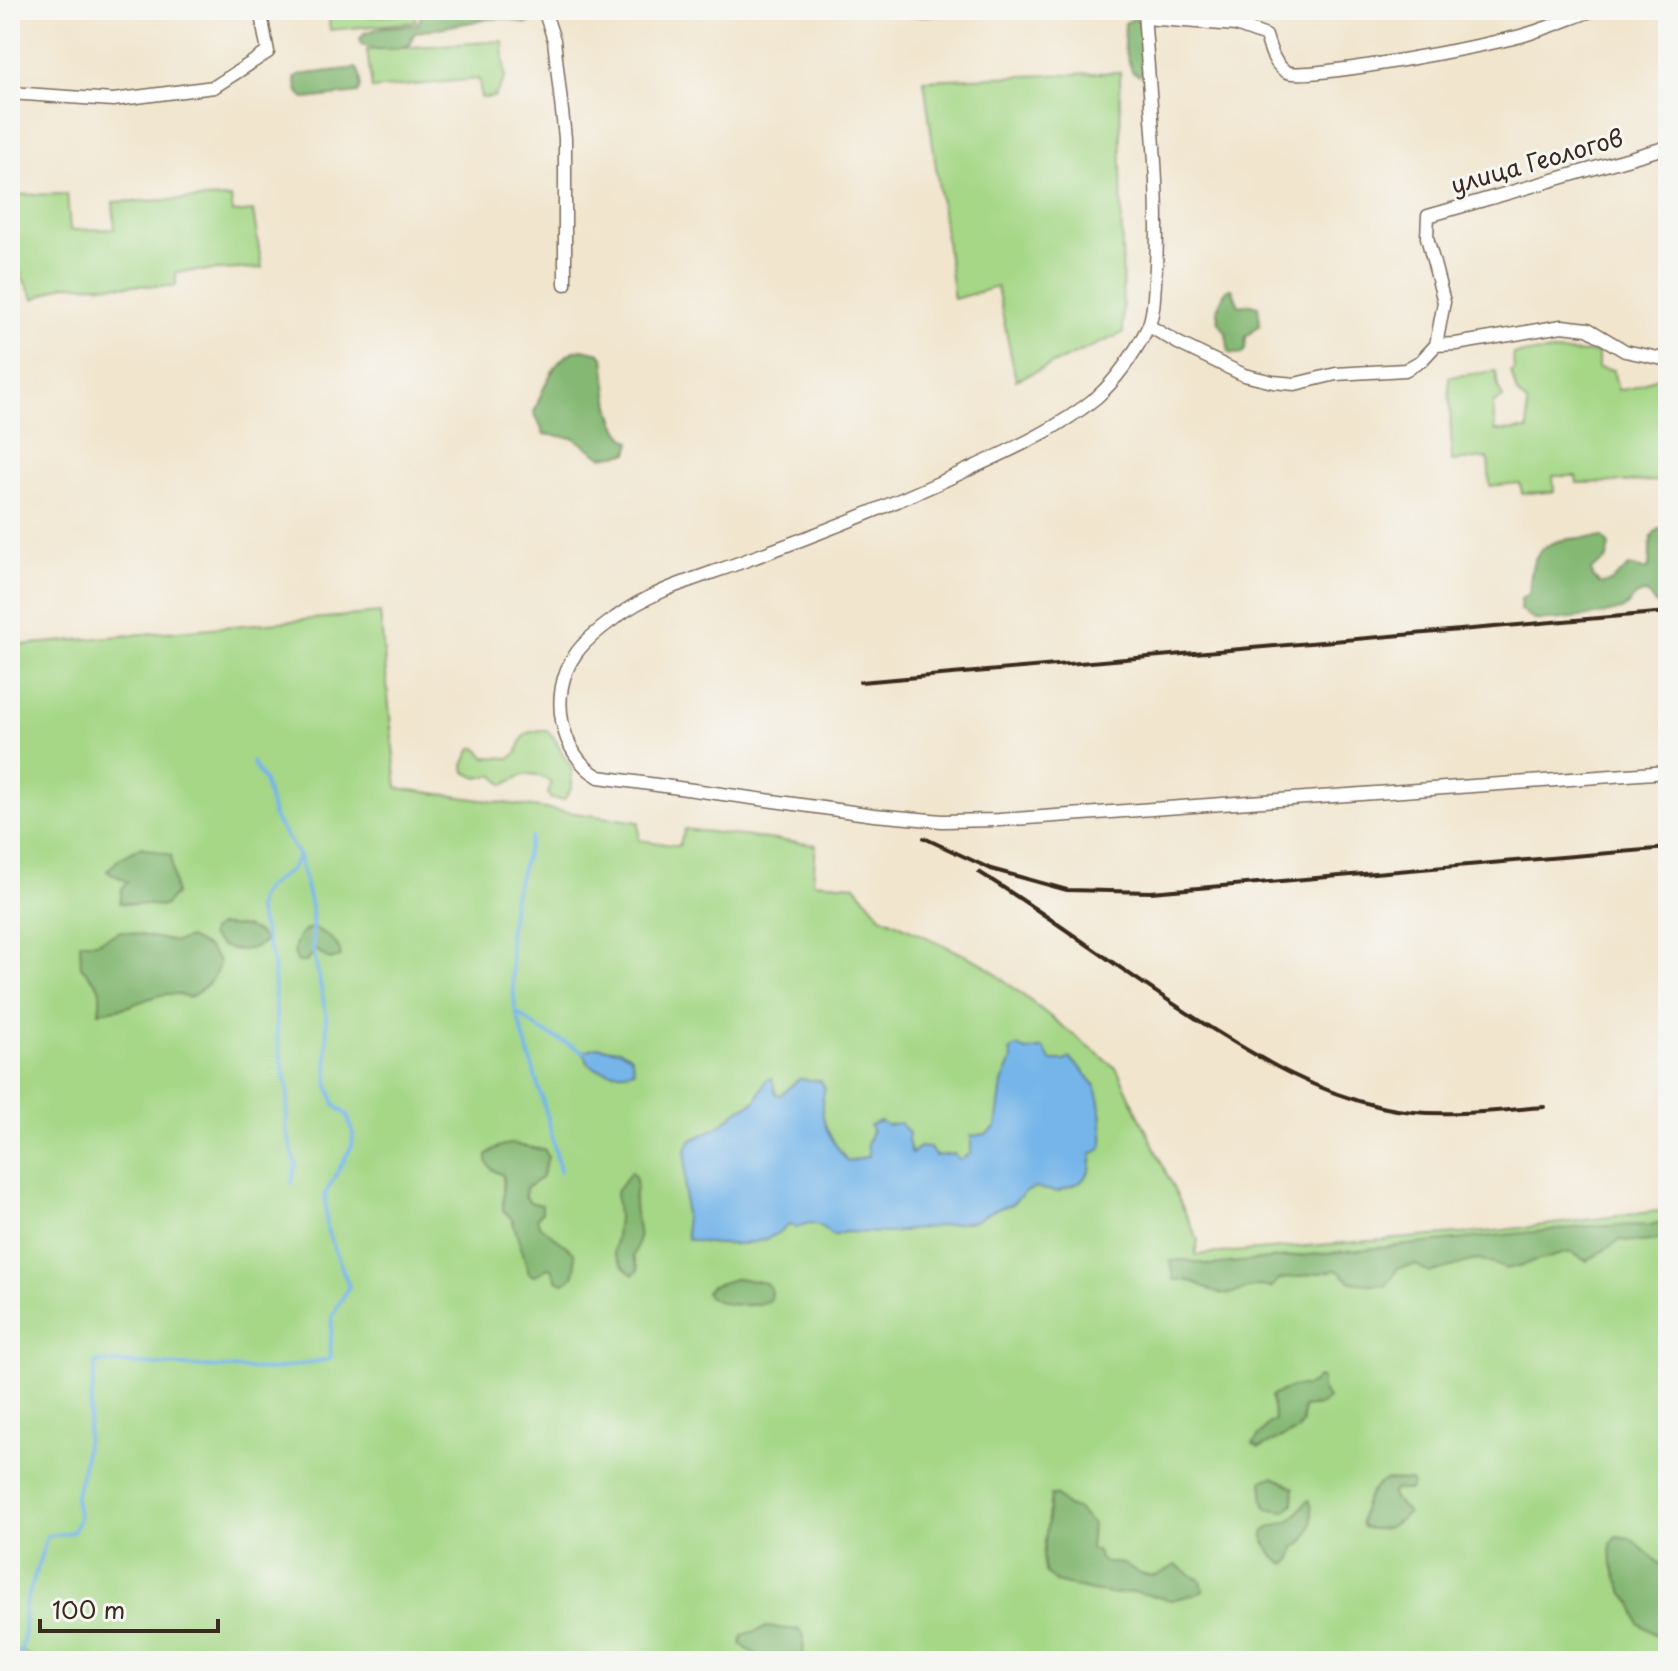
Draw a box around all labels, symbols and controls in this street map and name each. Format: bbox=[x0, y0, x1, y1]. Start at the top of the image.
street label: улица Геологов bbox=[1446, 118, 1627, 202]
scale bar bbox=[40, 1583, 218, 1633]
text: 100 m bbox=[52, 1591, 125, 1627]

